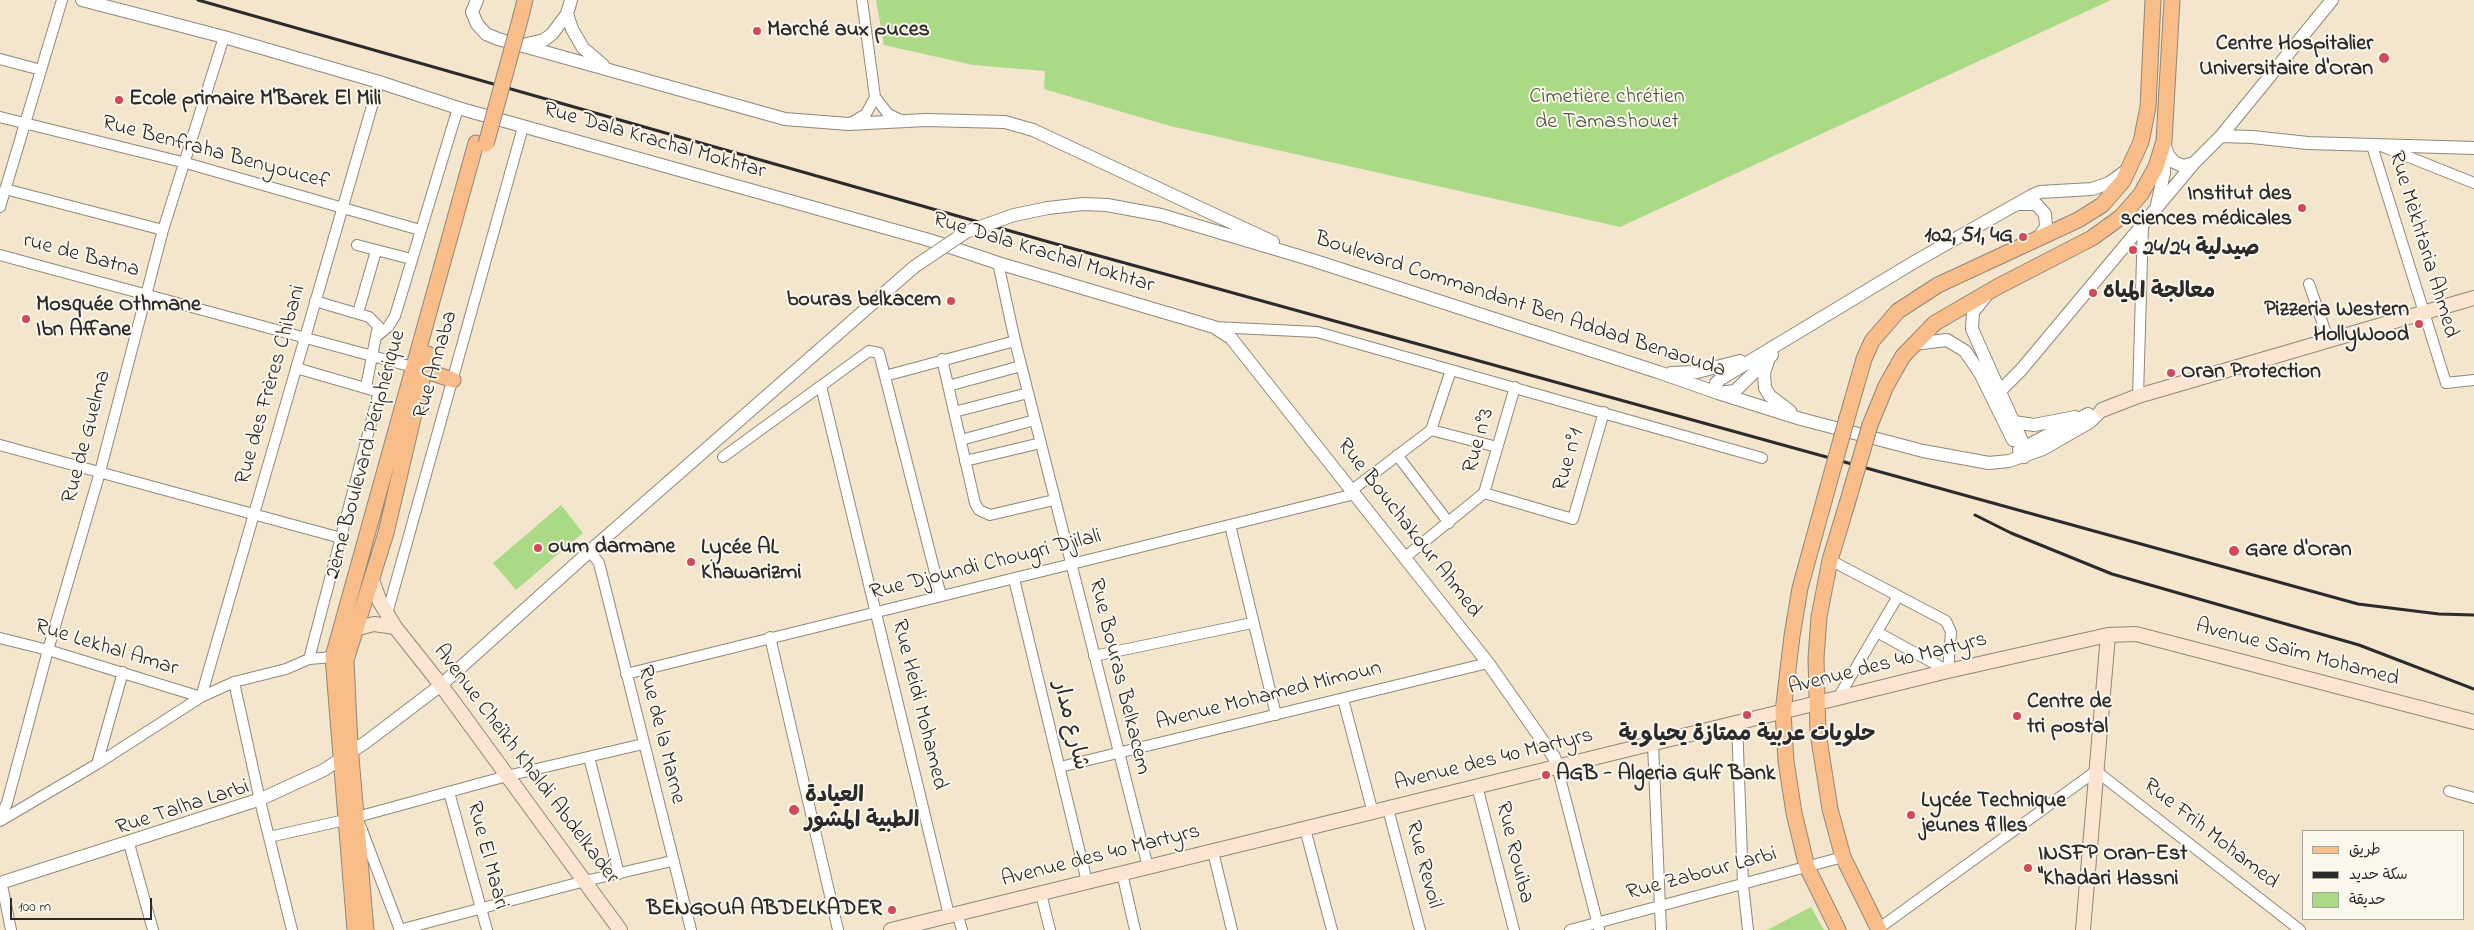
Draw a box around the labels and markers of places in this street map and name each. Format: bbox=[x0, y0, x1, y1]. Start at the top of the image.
place label: Marché aux puces bbox=[767, 18, 930, 44]
marker: Marché aux puces bbox=[751, 25, 763, 37]
place label: Centre Hospitalier Universitaire d'Oran bbox=[2199, 32, 2373, 84]
marker: Centre Hospitalier Universitaire d'Oran bbox=[2377, 51, 2391, 65]
place label: Ecole primaire M'Barek El Mili bbox=[129, 87, 381, 113]
marker: Ecole primaire M'Barek El Mili bbox=[113, 94, 125, 106]
place label: Institut des sciences médicales bbox=[2120, 182, 2292, 234]
marker: Institut des sciences médicales bbox=[2296, 202, 2308, 214]
place label: 102, 51, 4G bbox=[1925, 224, 2013, 250]
marker: 102, 51, 4G bbox=[2017, 231, 2029, 243]
place label: صيدلية 24/24 bbox=[2143, 237, 2260, 263]
marker: صيدلية 24/24 bbox=[2127, 244, 2139, 256]
place label: معالجة المياه bbox=[2103, 280, 2215, 306]
marker: معالجة المياه bbox=[2087, 287, 2099, 299]
place label: bouras belkacem bbox=[787, 288, 941, 314]
place label: Mosquée Othmane Ibn Affane bbox=[36, 293, 201, 344]
marker: bouras belkacem bbox=[945, 295, 957, 307]
place label: Pizzeria Western HollyWood bbox=[2264, 298, 2409, 350]
marker: Mosquée Othmane Ibn Affane bbox=[20, 313, 32, 325]
marker: Pizzeria Western HollyWood bbox=[2413, 318, 2425, 330]
place label: Oran Protection bbox=[2181, 360, 2321, 386]
marker: Oran Protection bbox=[2165, 367, 2177, 379]
place label: oum darmane bbox=[548, 535, 675, 561]
place label: Lycée AL Khawarizmi bbox=[701, 536, 801, 588]
place label: Gare d'Oran bbox=[2245, 538, 2352, 564]
marker: oum darmane bbox=[532, 542, 544, 554]
marker: Gare d'Oran bbox=[2227, 544, 2241, 558]
marker: Lycée AL Khawarizmi bbox=[685, 556, 697, 568]
place label: Centre de tri postal bbox=[2027, 690, 2112, 741]
marker: حلويات عربية ممتازة يحياوية bbox=[1741, 709, 1753, 721]
marker: Centre de tri postal bbox=[2011, 710, 2023, 722]
place label: حلويات عربية ممتازة يحياوية bbox=[1618, 723, 1876, 749]
place label: AGB - Algeria Gulf Bank bbox=[1556, 762, 1775, 788]
marker: AGB - Algeria Gulf Bank bbox=[1540, 769, 1552, 781]
place label: العيادة الطبية المشور bbox=[805, 784, 919, 836]
place label: Lycée Technique jeunes filles bbox=[1921, 789, 2066, 840]
marker: العيادة الطبية المشور bbox=[787, 803, 801, 817]
marker: Lycée Technique jeunes filles bbox=[1905, 809, 1917, 821]
place label: INSFP Oran-Est "Khadari Hassni bbox=[2038, 842, 2187, 894]
marker: INSFP Oran-Est "Khadari Hassni bbox=[2022, 862, 2034, 874]
place label: BENGOUA ABDELKADER bbox=[647, 897, 882, 923]
marker: BENGOUA ABDELKADER bbox=[886, 904, 898, 916]

